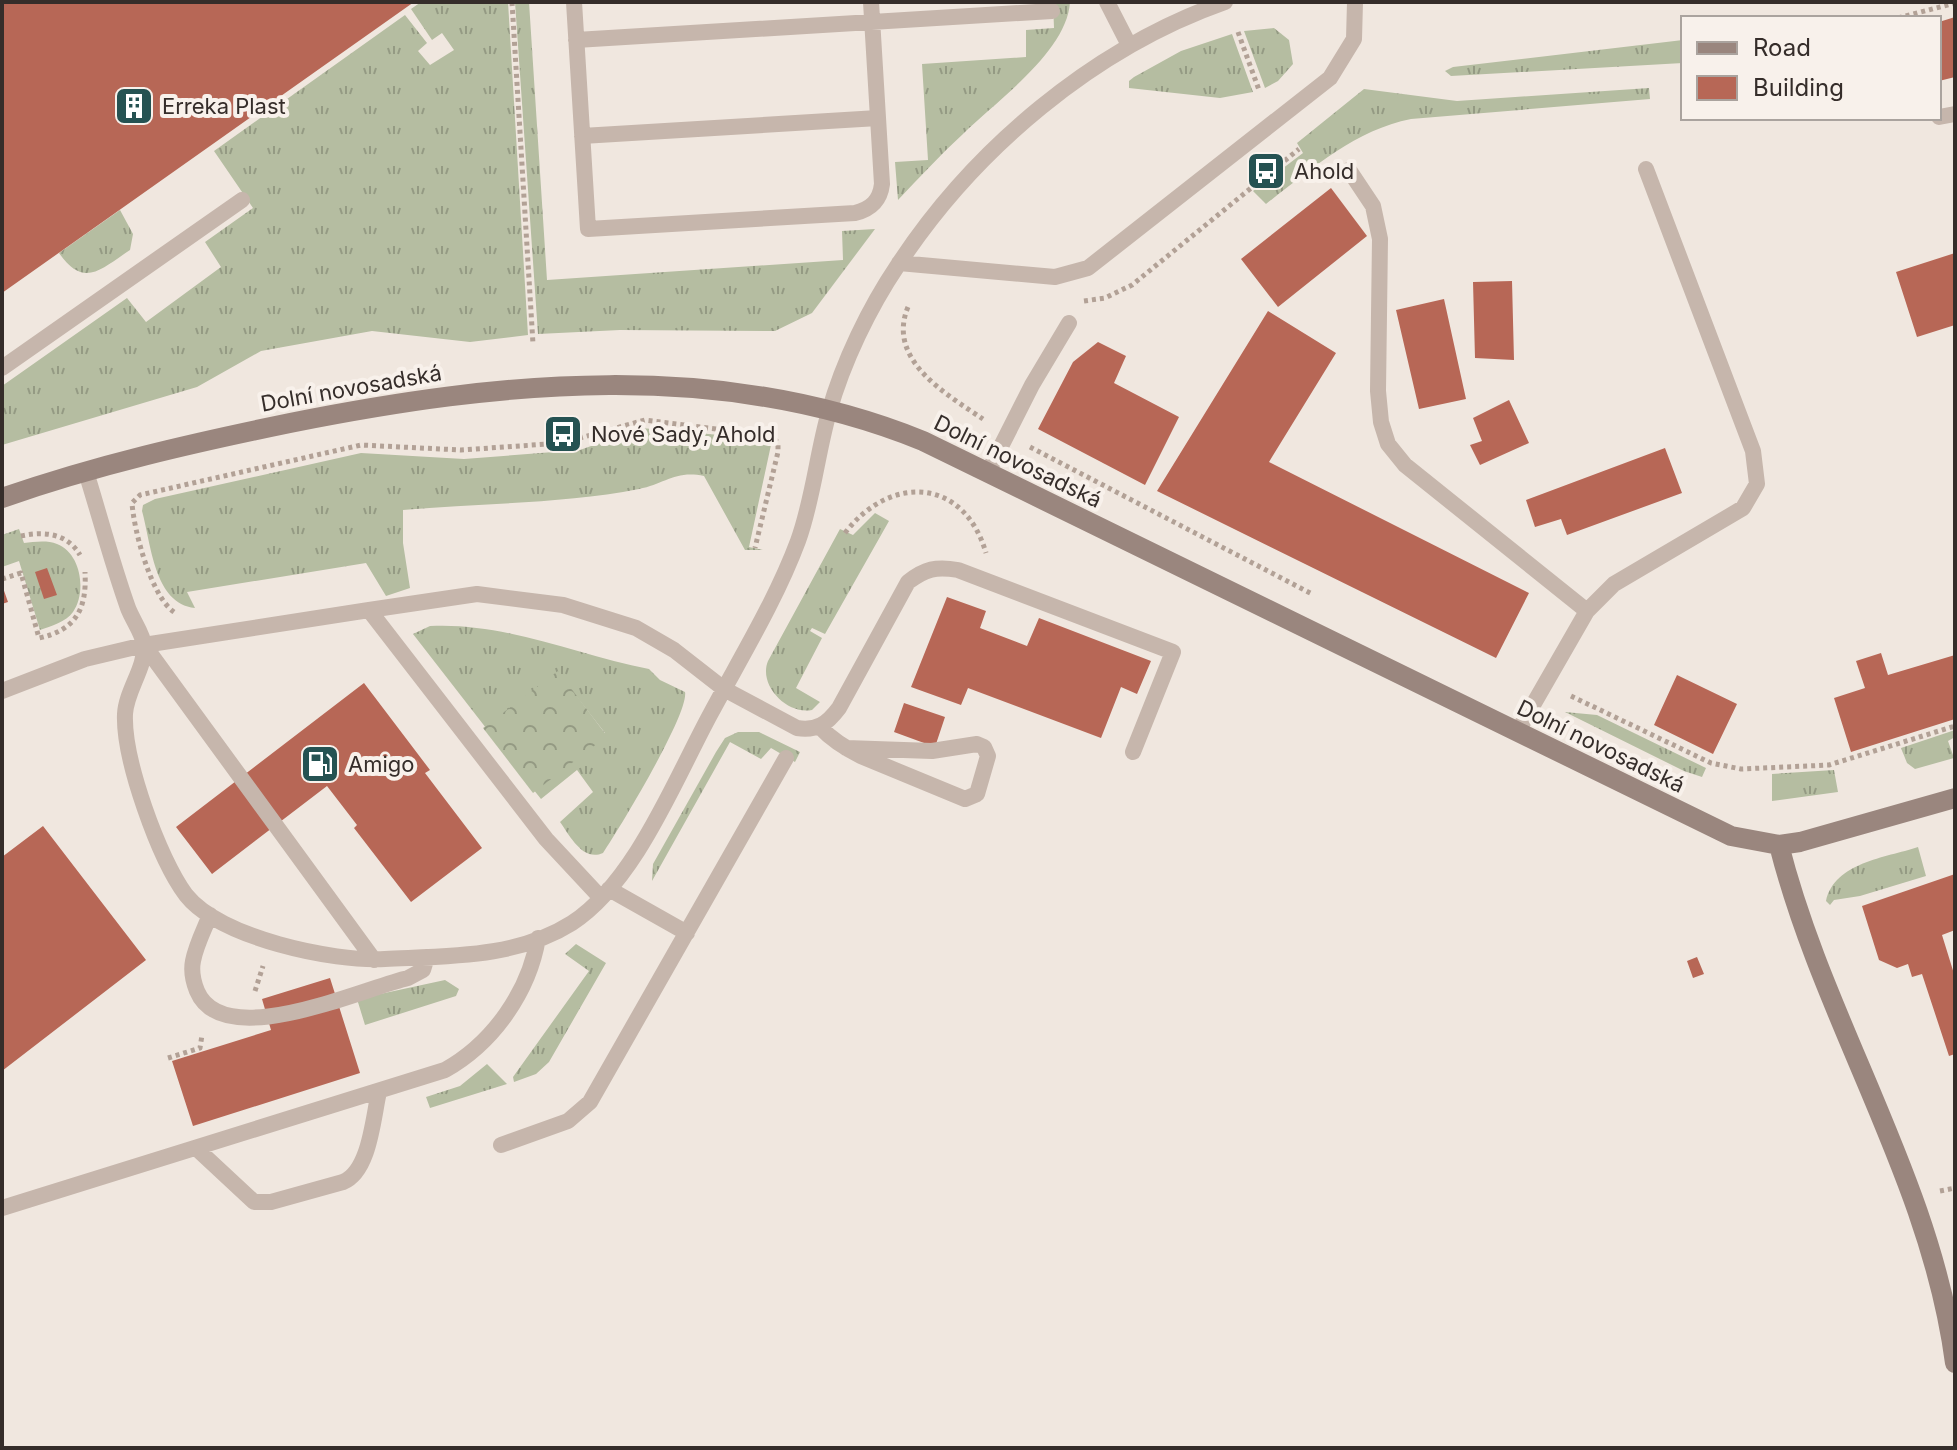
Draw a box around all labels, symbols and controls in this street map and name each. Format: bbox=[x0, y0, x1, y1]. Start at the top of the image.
legend bbox=[1681, 16, 1941, 120]
text: Road bbox=[1753, 33, 1811, 62]
text: Building bbox=[1753, 73, 1844, 102]
building icon: Erreka Plast bbox=[113, 85, 155, 127]
place label: Erreka Plast bbox=[162, 93, 286, 119]
bus stop icon: Ahold bbox=[1245, 150, 1287, 192]
place label: Ahold bbox=[1294, 158, 1354, 184]
street label: Dolní novosadská bbox=[258, 359, 444, 417]
street label: Dolní novosadská bbox=[930, 409, 1106, 513]
bus stop icon: Nové Sady, Ahold bbox=[542, 413, 584, 455]
place label: Nové Sady, Ahold bbox=[591, 421, 775, 447]
street label: Dolní novosadská bbox=[1513, 694, 1689, 798]
fuel station icon: Amigo bbox=[299, 743, 341, 785]
place label: Amigo bbox=[348, 751, 414, 777]

